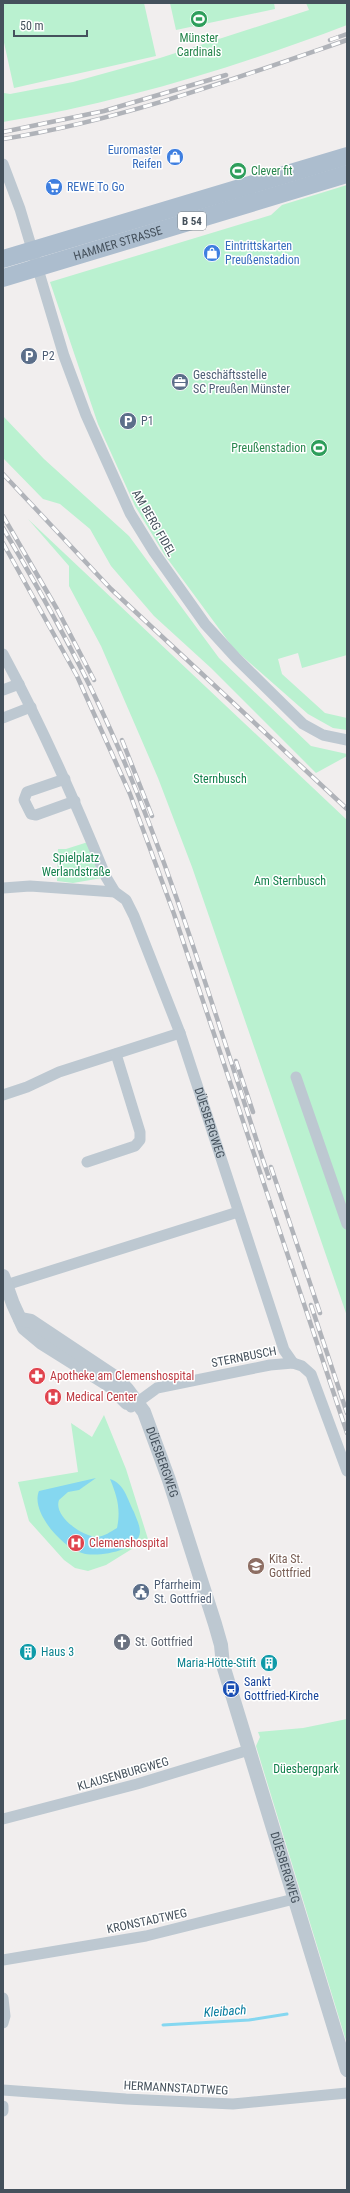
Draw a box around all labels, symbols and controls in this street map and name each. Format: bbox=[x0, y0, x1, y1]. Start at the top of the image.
sports icon: Münster Cardinals bbox=[189, 9, 209, 29]
scale bar bbox=[14, 12, 87, 38]
text: 50 m bbox=[20, 19, 44, 33]
place label: Münster Cardinals bbox=[177, 31, 221, 59]
place label: Euromaster Reifen bbox=[108, 143, 162, 171]
shop icon: Euromaster Reifen bbox=[165, 147, 185, 167]
sports icon: Clever fit bbox=[228, 161, 248, 181]
place label: Clever fit bbox=[251, 164, 293, 178]
supermarket icon: REWE To Go bbox=[44, 177, 64, 197]
place label: REWE To Go bbox=[67, 180, 125, 194]
road number: B 54 bbox=[178, 212, 206, 230]
street label: HAMMER STRASSE bbox=[72, 223, 164, 263]
place label: Eintrittskarten Preußenstadion bbox=[225, 239, 300, 267]
shop icon: Eintrittskarten Preußenstadion bbox=[202, 243, 222, 263]
parking icon: P2 bbox=[19, 346, 39, 366]
place label: P2 bbox=[42, 349, 55, 363]
place label: Geschäftsstelle SC Preußen Münster bbox=[193, 368, 290, 396]
office icon: Geschäftsstelle SC Preußen Münster bbox=[170, 372, 190, 392]
parking icon: P1 bbox=[118, 411, 138, 431]
place label: P1 bbox=[141, 414, 154, 428]
sports icon: Preußenstadion bbox=[309, 438, 329, 458]
place label: Preußenstadion bbox=[231, 441, 306, 455]
street label: AM BERG FIDEL bbox=[129, 487, 179, 559]
park label: Sternbusch bbox=[193, 772, 247, 786]
park label: Spielplatz Werlandstraße bbox=[42, 851, 111, 879]
park label: Am Sternbusch bbox=[254, 874, 326, 888]
street label: DÜESBERGWEG bbox=[191, 1085, 228, 1160]
street label: STERNBUSCH bbox=[210, 1344, 278, 1370]
pharmacy icon: Apotheke am Clemenshospital bbox=[27, 1366, 47, 1386]
place label: Apotheke am Clemenshospital bbox=[50, 1369, 194, 1383]
hospital icon: Medical Center bbox=[43, 1387, 63, 1407]
place label: Medical Center bbox=[66, 1390, 138, 1404]
street label: DÜESBERGWEG bbox=[143, 1425, 181, 1499]
hospital icon: Clemenshospital bbox=[66, 1533, 86, 1553]
place label: Clemenshospital bbox=[89, 1536, 168, 1550]
place label: Kita St. Gottfried bbox=[269, 1552, 311, 1580]
school or university icon: Kita St. Gottfried bbox=[246, 1556, 266, 1576]
place label: Pfarrheim St. Gottfried bbox=[154, 1578, 212, 1606]
public building icon: Pfarrheim St. Gottfried bbox=[131, 1582, 151, 1602]
church icon: St. Gottfried bbox=[112, 1632, 132, 1652]
place label: St. Gottfried bbox=[135, 1635, 193, 1649]
building icon: Haus 3 bbox=[18, 1642, 38, 1662]
place label: Haus 3 bbox=[41, 1645, 74, 1659]
building icon: Maria-Hötte-Stift bbox=[259, 1653, 279, 1673]
place label: Maria-Hötte-Stift bbox=[177, 1656, 256, 1670]
place label: Sankt Gottfried-Kirche bbox=[244, 1675, 319, 1703]
bus stop icon: Sankt Gottfried-Kirche bbox=[221, 1679, 241, 1699]
street label: KLAUSENBURGWEG bbox=[76, 1754, 170, 1794]
park label: Düesbergpark bbox=[273, 1762, 339, 1776]
street label: DÜESBERGWEG bbox=[267, 1830, 303, 1905]
street label: KRONSTADTWEG bbox=[106, 1906, 188, 1936]
water label: Kleibach bbox=[203, 2002, 247, 2020]
street label: HERMANNSTADTWEG bbox=[123, 2078, 229, 2098]

